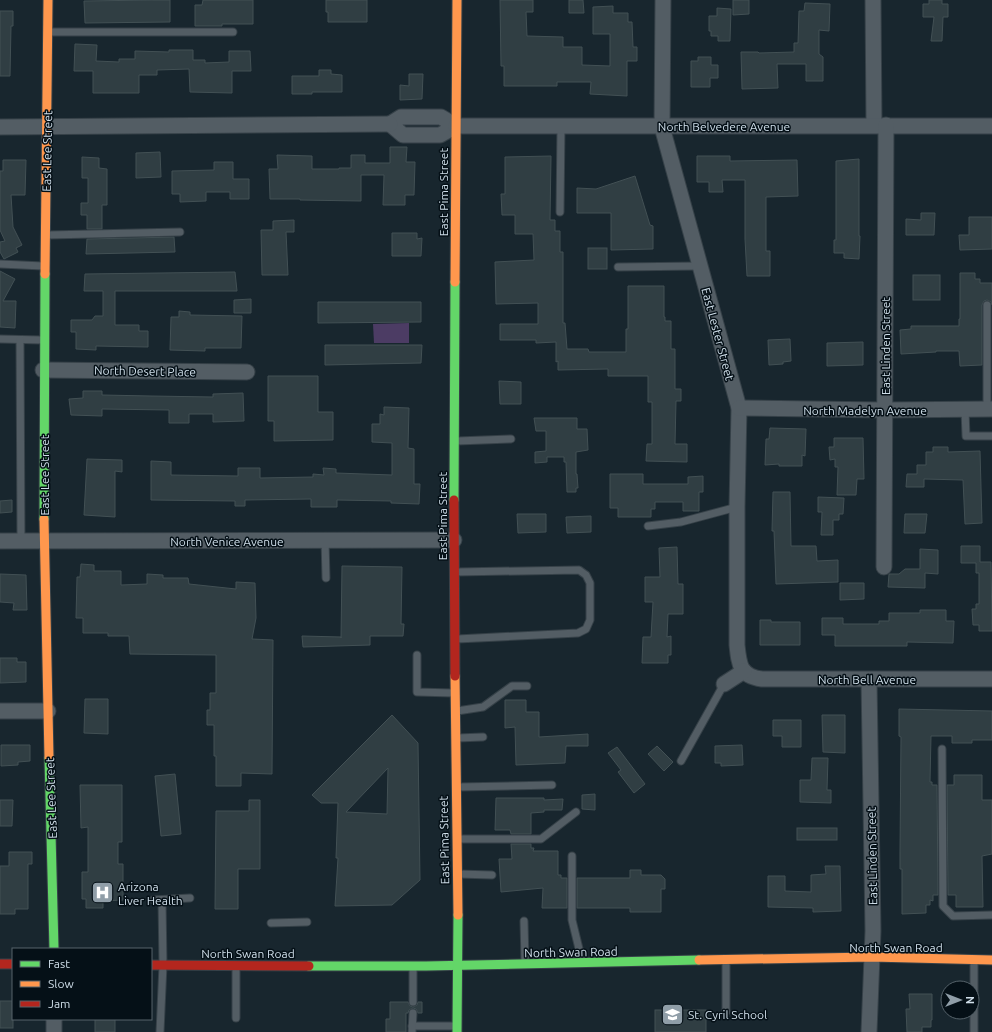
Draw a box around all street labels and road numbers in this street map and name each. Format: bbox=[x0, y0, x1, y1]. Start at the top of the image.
street label: East Lee Street bbox=[40, 110, 54, 192]
street label: North Belvedere Avenue bbox=[658, 120, 790, 133]
street label: East Pima Street bbox=[437, 148, 450, 236]
street label: East Lester Street bbox=[699, 286, 737, 382]
street label: East Linden Street bbox=[879, 297, 892, 395]
street label: North Desert Place bbox=[94, 364, 196, 378]
street label: North Madelyn Avenue bbox=[803, 404, 927, 417]
street label: East Lee Street bbox=[38, 434, 51, 516]
street label: East Pima Street bbox=[436, 472, 449, 560]
street label: North Venice Avenue bbox=[170, 535, 284, 548]
street label: North Bell Avenue bbox=[818, 673, 916, 686]
street label: East Lee Street bbox=[43, 757, 59, 839]
street label: East Pima Street bbox=[437, 795, 451, 884]
street label: East Linden Street bbox=[865, 807, 879, 905]
street label: North Swan Road bbox=[849, 941, 943, 954]
street label: North Swan Road bbox=[524, 945, 618, 959]
street label: North Swan Road bbox=[201, 947, 295, 960]

